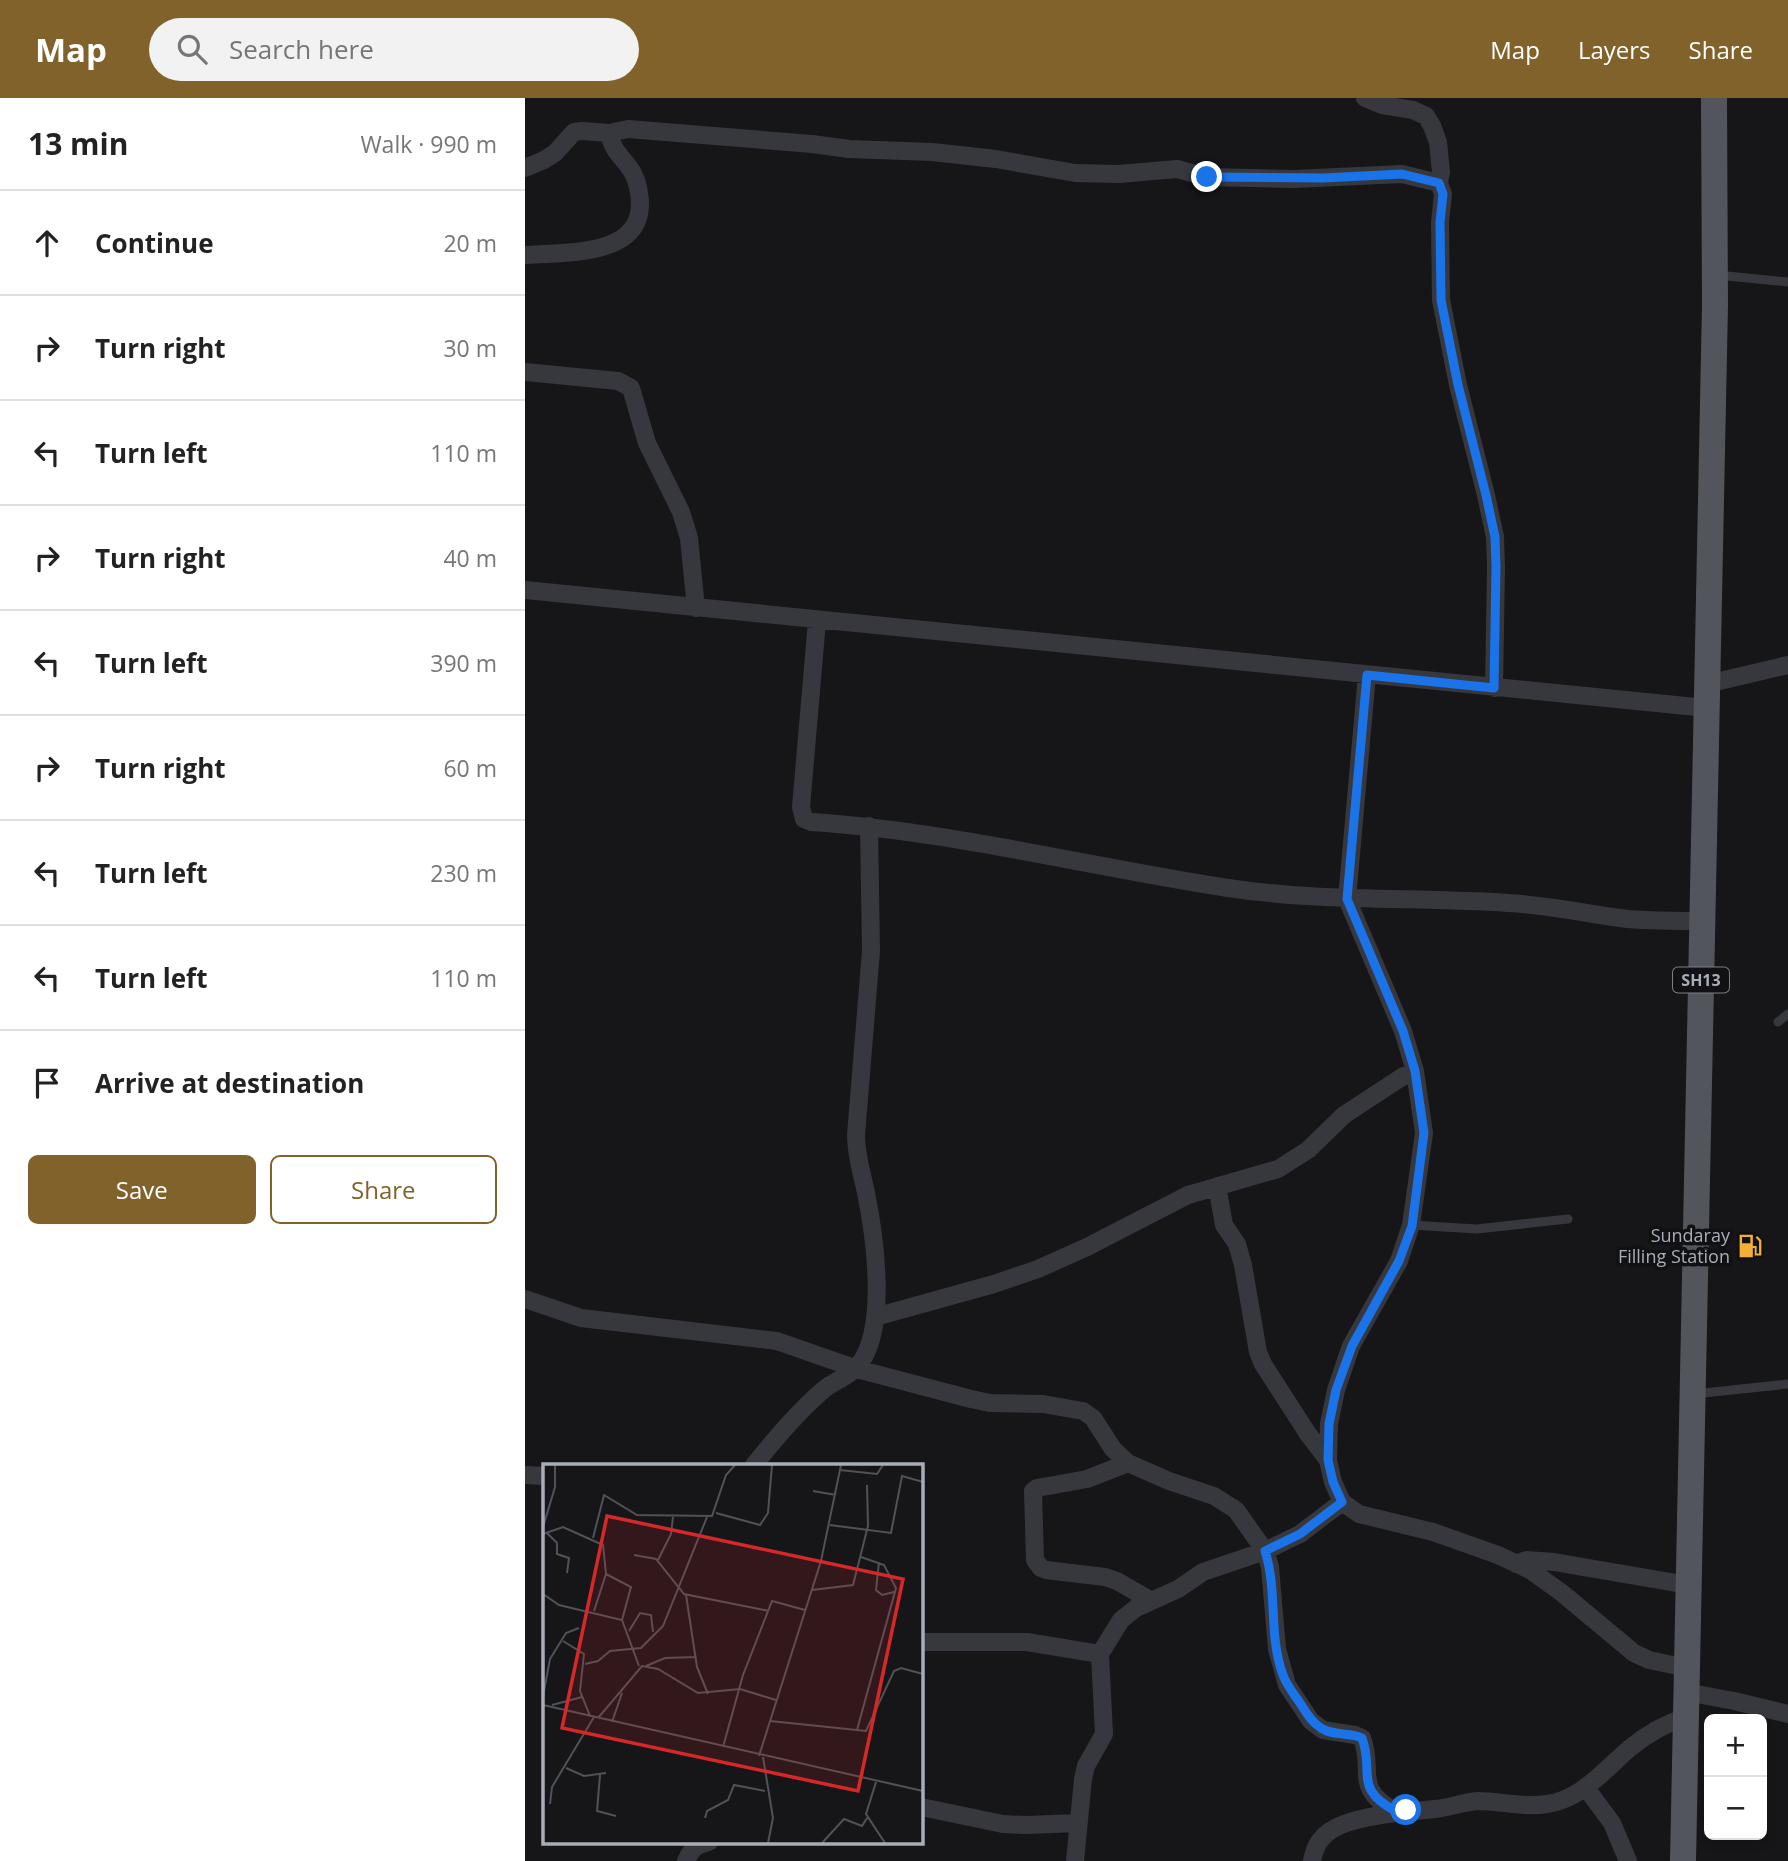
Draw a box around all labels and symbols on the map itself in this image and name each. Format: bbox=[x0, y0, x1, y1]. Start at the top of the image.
route end bbox=[1191, 161, 1222, 192]
road number: SH13 bbox=[1673, 968, 1729, 992]
place label: Sundaray Filling Station bbox=[1618, 1223, 1731, 1268]
fuel station icon: Sundaray Filling Station bbox=[1736, 1232, 1764, 1260]
inset map bbox=[543, 1464, 922, 1843]
route start bbox=[1390, 1794, 1421, 1825]

